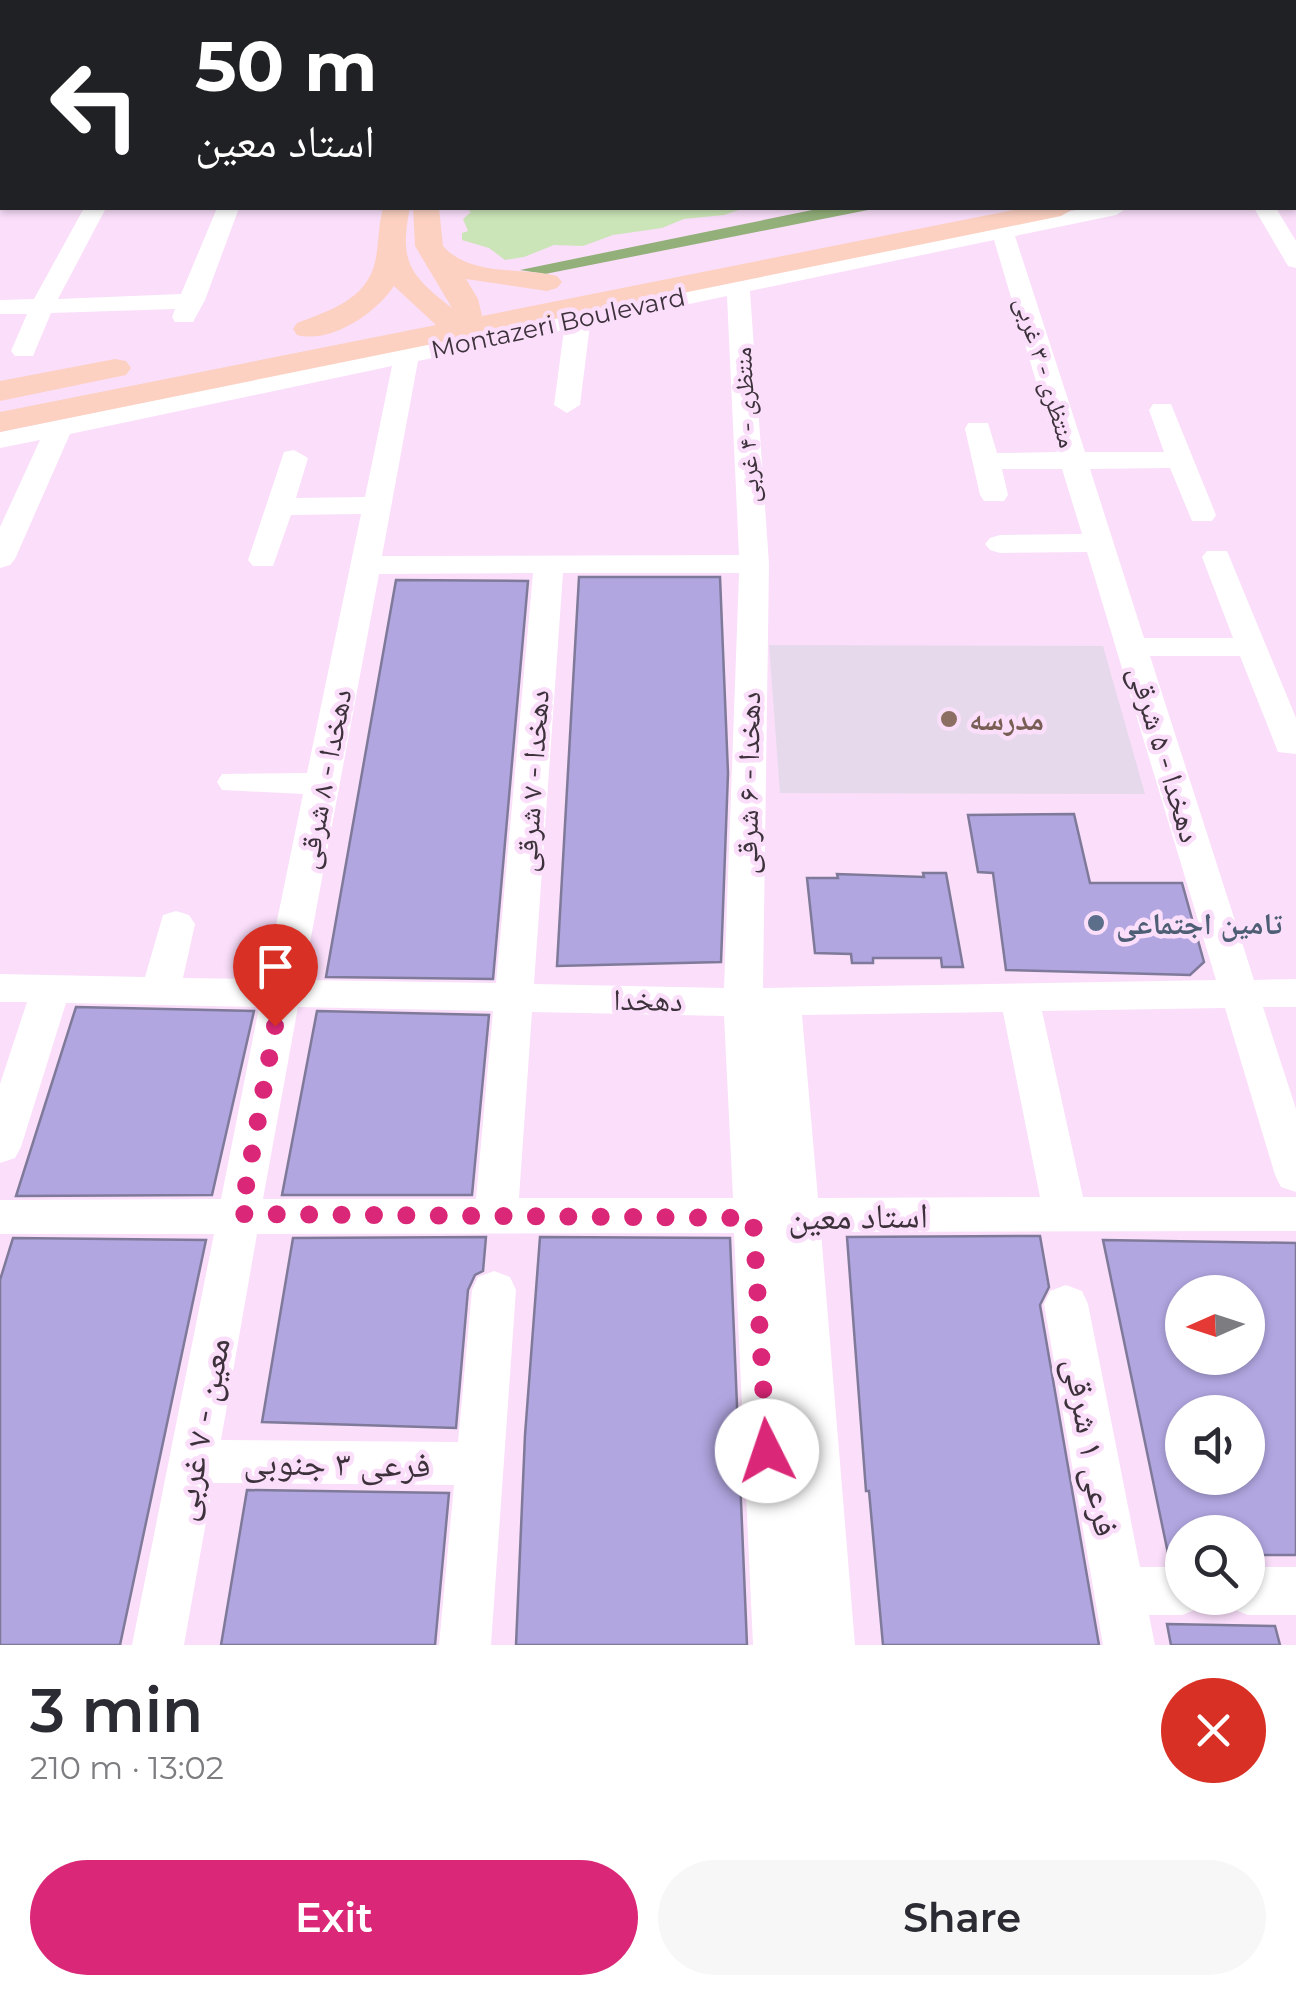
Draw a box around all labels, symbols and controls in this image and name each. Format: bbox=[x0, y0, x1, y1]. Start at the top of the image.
text: 50 m bbox=[195, 23, 377, 109]
icon: left bbox=[30, 40, 160, 170]
text: استاد معین bbox=[195, 113, 375, 168]
street label: Montazeri Boulevard bbox=[428, 281, 688, 365]
street label: منتظری - ۳ غربی bbox=[1008, 293, 1083, 451]
street label: منتظری - ۴ غربی bbox=[727, 346, 766, 504]
street label: دهخدا - ۵ شرقی bbox=[1121, 661, 1209, 847]
street label: دهخدا - ۸ شرقی bbox=[288, 686, 360, 872]
street label: دهخدا - ۷ شرقی bbox=[507, 689, 557, 873]
street label: دهخدا - ۶ شرقی bbox=[728, 691, 768, 875]
place label: مدرسه bbox=[969, 701, 1044, 738]
marker: مدرسه bbox=[938, 708, 960, 730]
place label: تامین اجتماعی bbox=[1116, 905, 1282, 942]
marker: تامین اجتماعی bbox=[1085, 912, 1107, 934]
pin bbox=[233, 924, 318, 1027]
icon: arrive bbox=[248, 939, 303, 994]
street label: دهخدا bbox=[613, 981, 683, 1019]
street label: استاد معین bbox=[788, 1193, 928, 1239]
north arrow bbox=[1165, 1275, 1265, 1375]
map controls bbox=[1165, 1275, 1265, 1615]
street label: معین - ۷ غربی bbox=[161, 1334, 239, 1524]
street label: فرعی ۱ شرقی bbox=[1055, 1354, 1129, 1540]
button: sound bbox=[1165, 1395, 1265, 1495]
position arrow bbox=[715, 1399, 819, 1503]
street label: فرعی ۳ جنوبی bbox=[243, 1440, 431, 1486]
button: search bbox=[1165, 1515, 1265, 1615]
text: 3 min bbox=[30, 1674, 203, 1747]
button: close bbox=[1161, 1678, 1266, 1783]
text: 210 m · 13:02 bbox=[30, 1748, 224, 1787]
button: Exit bbox=[30, 1860, 638, 1975]
button: Share bbox=[658, 1860, 1266, 1975]

